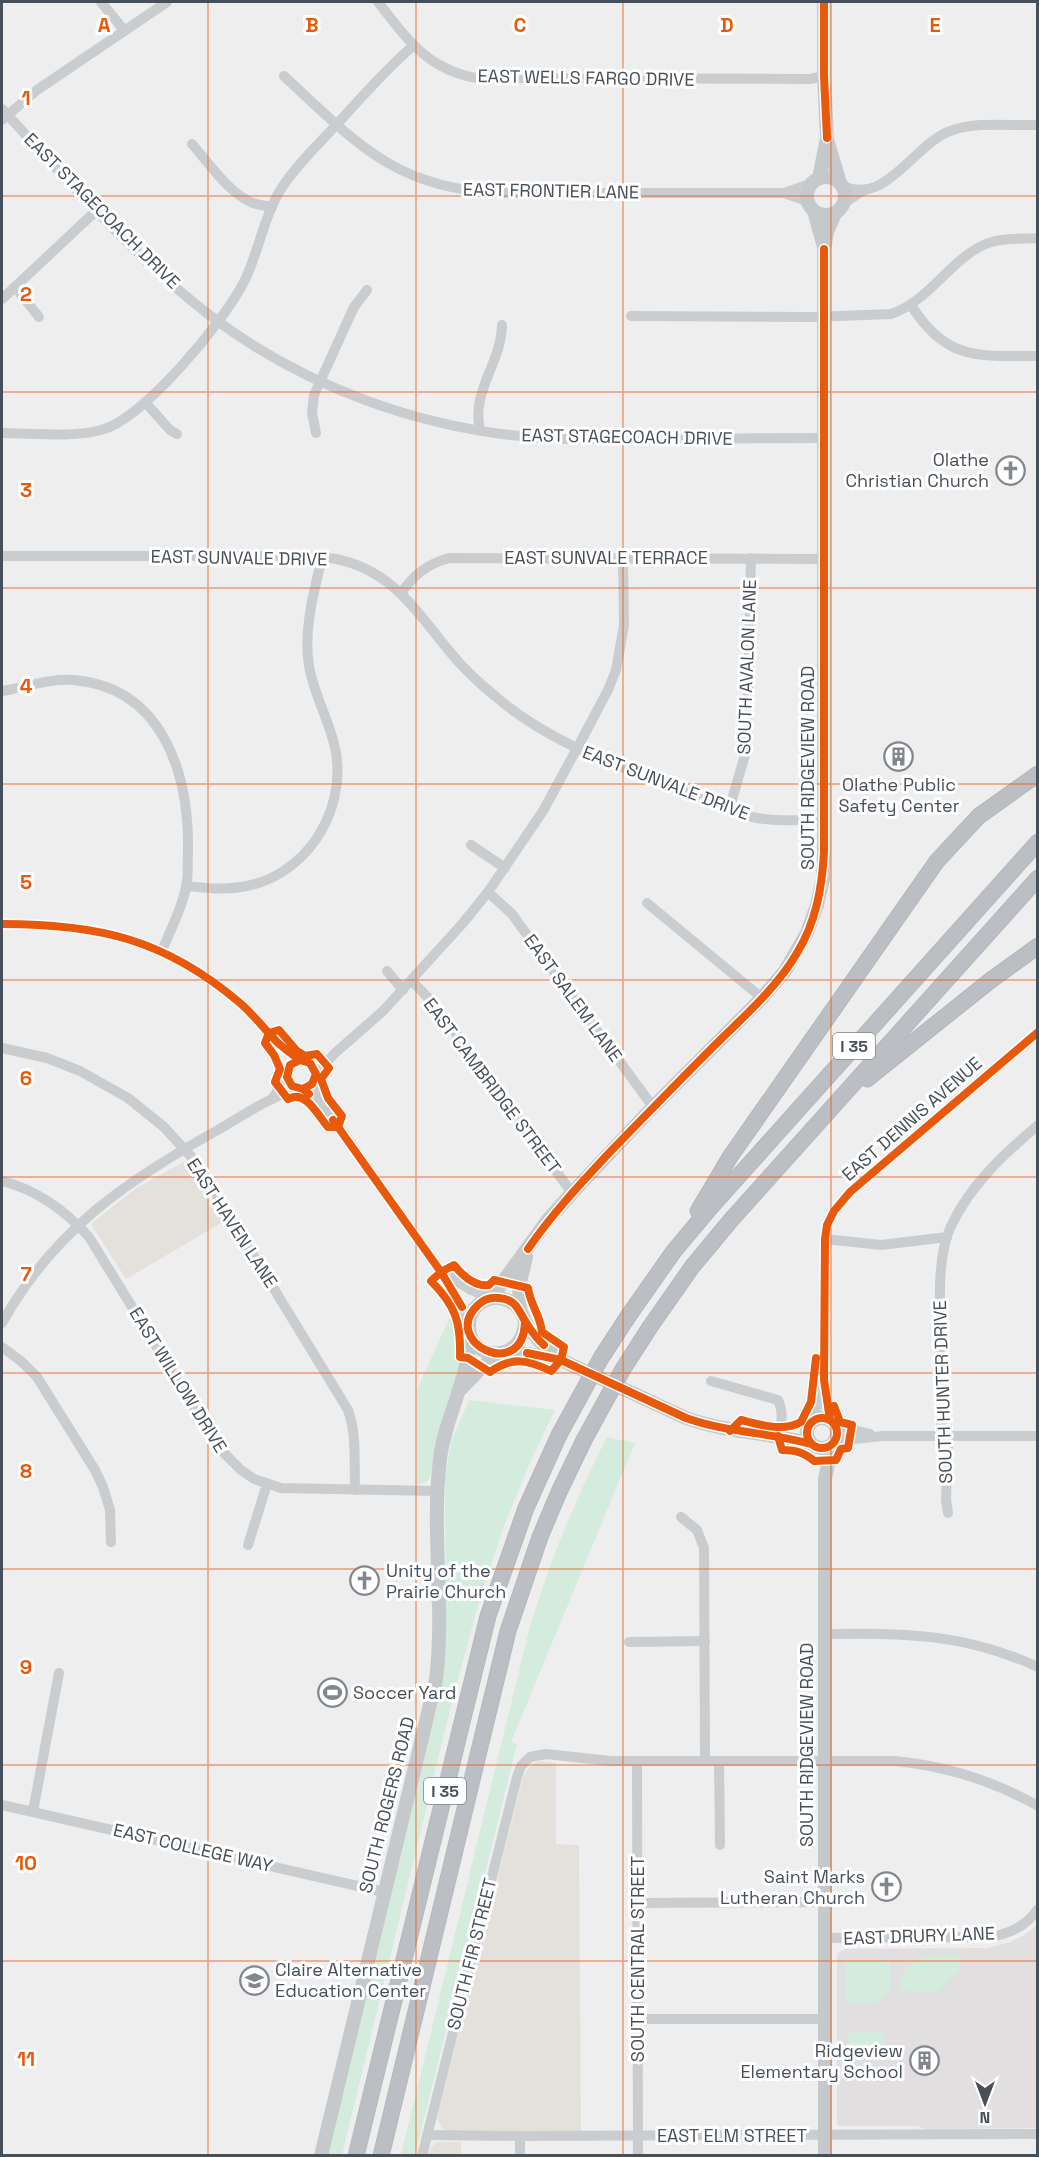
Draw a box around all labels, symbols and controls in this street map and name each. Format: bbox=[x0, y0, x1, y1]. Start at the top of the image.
text: A bbox=[98, 12, 111, 38]
text: B bbox=[305, 12, 319, 38]
text: C bbox=[514, 12, 527, 38]
text: D bbox=[720, 12, 734, 38]
text: E bbox=[929, 12, 941, 38]
street label: EAST WELLS FARGO DRIVE bbox=[477, 64, 695, 91]
text: 1 bbox=[21, 85, 31, 111]
street label: EAST STAGECOACH DRIVE bbox=[20, 128, 185, 293]
street label: EAST FRONTIER LANE bbox=[463, 177, 639, 204]
text: 2 bbox=[20, 281, 32, 307]
street label: EAST STAGECOACH DRIVE bbox=[521, 423, 733, 450]
place label: Olathe Christian Church bbox=[846, 448, 989, 492]
church icon: Olathe Christian Church bbox=[994, 454, 1026, 486]
text: 3 bbox=[20, 477, 32, 503]
street label: EAST SUNVALE DRIVE bbox=[150, 544, 328, 571]
street label: EAST SUNVALE TERRACE bbox=[504, 546, 708, 569]
street label: SOUTH AVALON LANE bbox=[732, 579, 761, 755]
street label: SOUTH RIDGEVIEW ROAD bbox=[796, 666, 819, 870]
text: 4 bbox=[20, 673, 33, 699]
street label: EAST SUNVALE DRIVE bbox=[580, 740, 753, 825]
building icon: Olathe Public Safety Center bbox=[883, 740, 915, 772]
place label: Olathe Public Safety Center bbox=[839, 773, 960, 817]
text: 5 bbox=[20, 869, 32, 895]
street label: EAST SALEM LANE bbox=[519, 929, 627, 1066]
street label: EAST CAMBRIDGE STREET bbox=[419, 993, 566, 1179]
road number: I 35 bbox=[833, 1033, 875, 1059]
street label: EAST DENNIS AVENUE bbox=[837, 1051, 986, 1186]
text: 6 bbox=[20, 1065, 32, 1091]
street label: EAST HAVEN LANE bbox=[182, 1154, 283, 1292]
text: 7 bbox=[20, 1261, 32, 1287]
street label: SOUTH HUNTER DRIVE bbox=[928, 1300, 957, 1484]
street label: EAST WILLOW DRIVE bbox=[124, 1303, 232, 1457]
text: 8 bbox=[20, 1458, 32, 1484]
place label: Unity of the Prairie Church bbox=[386, 1559, 506, 1603]
church icon: Unity of the Prairie Church bbox=[349, 1565, 381, 1597]
street label: SOUTH RIDGEVIEW ROAD bbox=[795, 1643, 818, 1847]
text: 9 bbox=[20, 1654, 32, 1680]
sports icon: Soccer Yard bbox=[316, 1677, 348, 1709]
place label: Soccer Yard bbox=[353, 1681, 456, 1704]
street label: SOUTH ROGERS ROAD bbox=[353, 1714, 420, 1895]
road number: I 35 bbox=[424, 1778, 466, 1804]
street label: EAST COLLEGE WAY bbox=[111, 1818, 275, 1877]
text: 10 bbox=[15, 1850, 37, 1876]
street label: SOUTH CENTRAL STREET bbox=[626, 1855, 649, 2062]
place label: Saint Marks Lutheran Church bbox=[720, 1865, 865, 1909]
church icon: Saint Marks Lutheran Church bbox=[870, 1871, 902, 1903]
street label: SOUTH FIR STREET bbox=[442, 1875, 502, 2032]
street label: EAST DRURY LANE bbox=[843, 1921, 995, 1950]
place label: Claire Alternative Education Center bbox=[275, 1958, 426, 2002]
school or university icon: Claire Alternative Education Center bbox=[238, 1964, 270, 1996]
place label: Ridgeview Elementary School bbox=[740, 2039, 903, 2083]
building icon: Ridgeview Elementary School bbox=[908, 2045, 940, 2077]
text: 11 bbox=[17, 2046, 35, 2072]
north arrow bbox=[955, 2073, 1015, 2133]
text: N bbox=[980, 2107, 990, 2128]
street label: EAST ELM STREET bbox=[657, 2124, 807, 2147]

